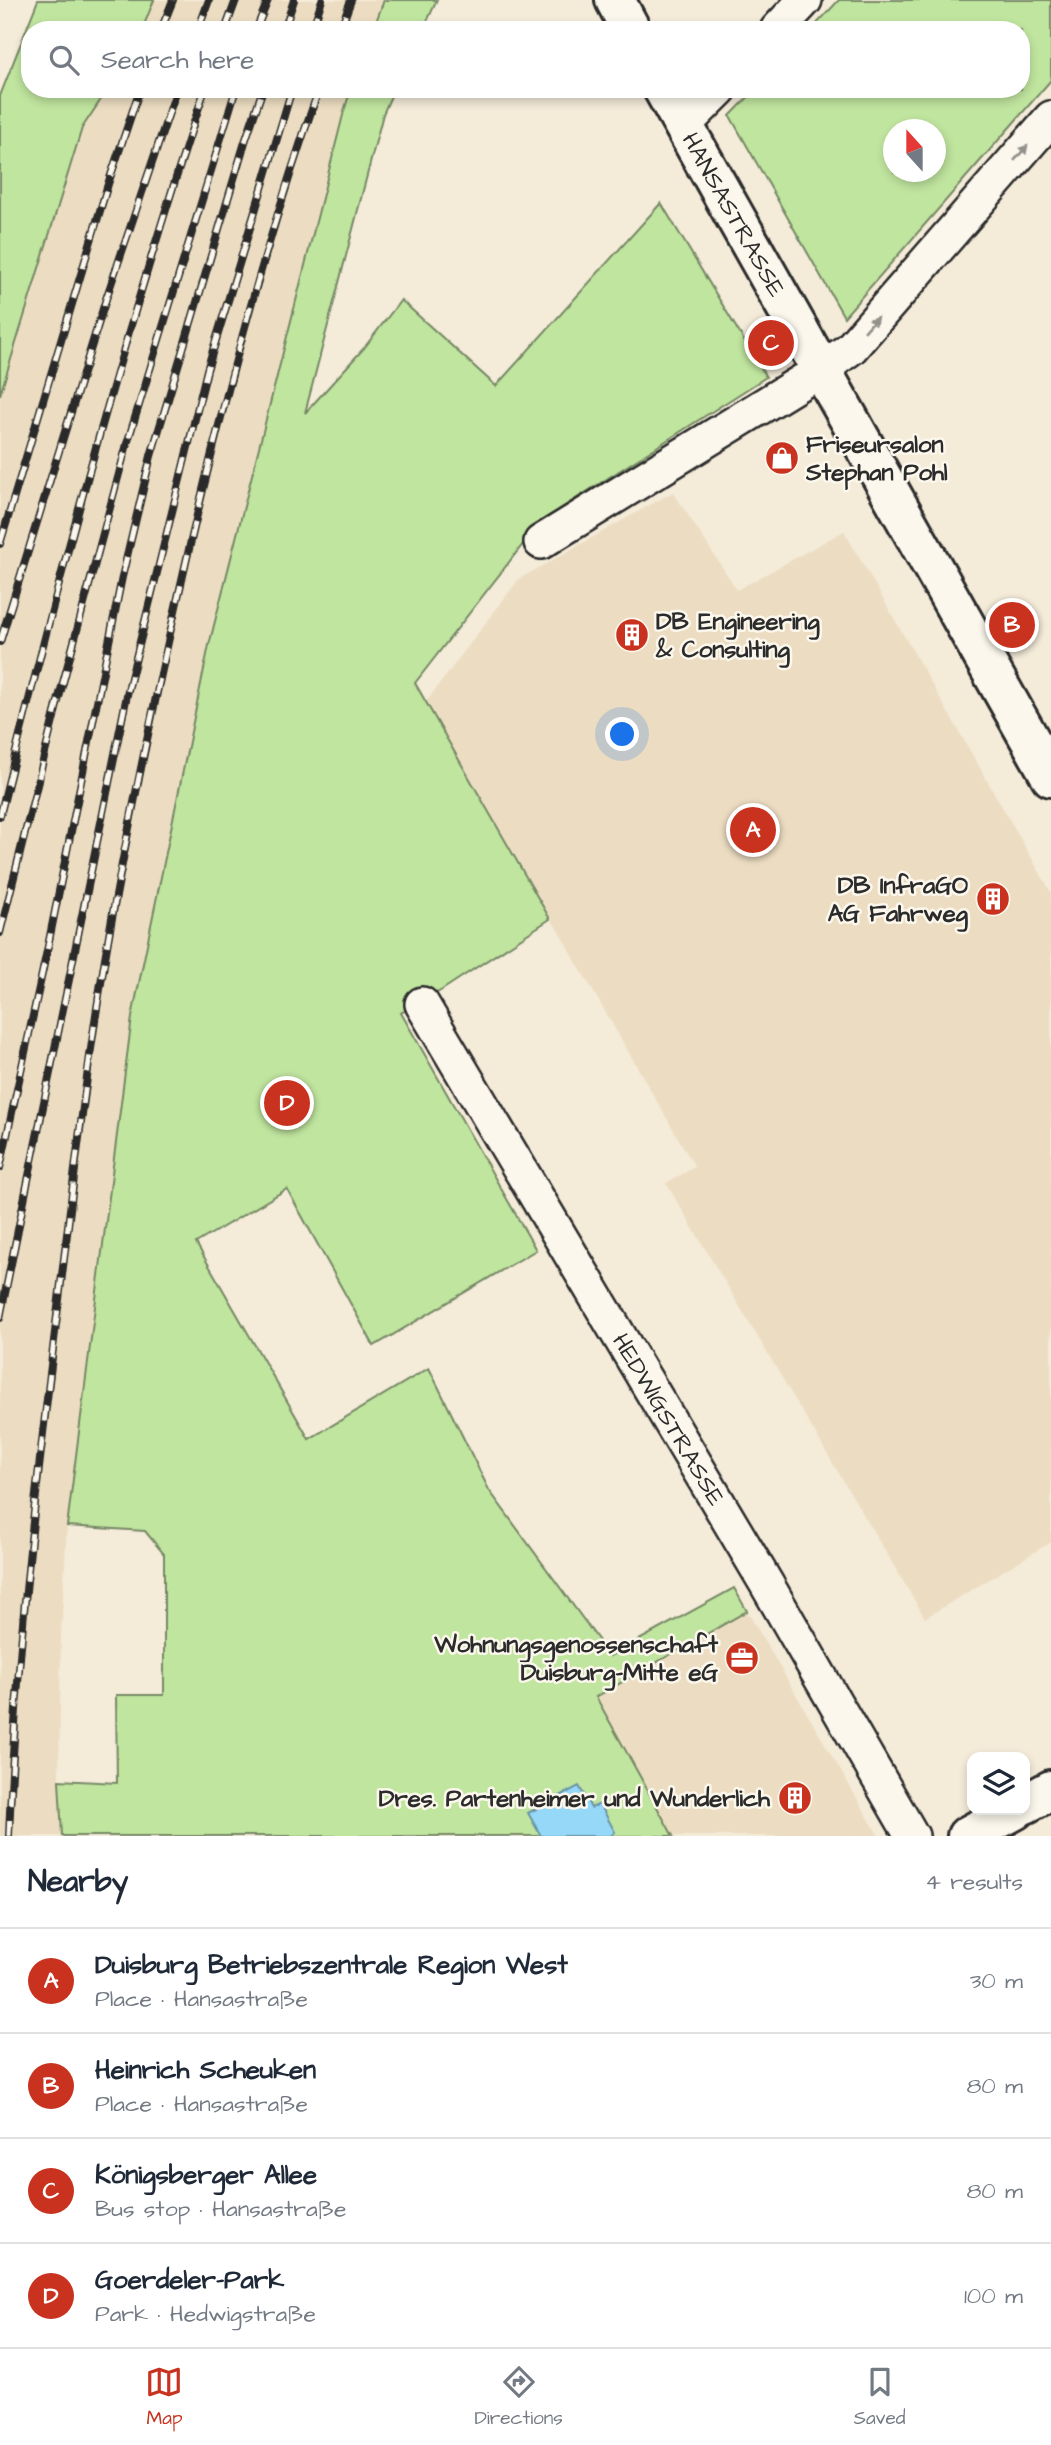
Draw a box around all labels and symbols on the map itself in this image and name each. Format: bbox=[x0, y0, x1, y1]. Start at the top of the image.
north arrow bbox=[883, 119, 946, 182]
street label: HANSASTRASSE bbox=[673, 127, 793, 303]
one-way arrow bbox=[1013, 144, 1028, 161]
one-way arrow bbox=[863, 316, 878, 333]
pin: C bbox=[748, 317, 794, 369]
place label: Friseursalon Stephan Pohl bbox=[805, 428, 948, 490]
shop icon: Friseursalon Stephan Pohl bbox=[763, 439, 801, 477]
pin: B bbox=[989, 599, 1035, 651]
place label: DB Engineering & Consulting bbox=[655, 605, 820, 668]
building icon: DB Engineering & Consulting bbox=[613, 616, 651, 654]
your location bbox=[605, 717, 639, 751]
pin: A bbox=[730, 804, 776, 856]
place label: DB InfraGO AG Fahrweg bbox=[828, 869, 969, 932]
building icon: DB InfraGO AG Fahrweg bbox=[974, 880, 1012, 918]
pin: D bbox=[264, 1077, 310, 1129]
street label: HEDWIGSTRASSE bbox=[603, 1327, 732, 1512]
place label: Wohnungsgenossenschaft Duisburg-Mitte eG bbox=[433, 1628, 718, 1691]
office icon: Wohnungsgenossenschaft Duisburg-Mitte eG bbox=[723, 1639, 761, 1677]
building icon: Dres. Partenheimer und Wunderlich bbox=[776, 1779, 814, 1817]
place label: Dres. Partenheimer und Wunderlich bbox=[379, 1782, 771, 1816]

